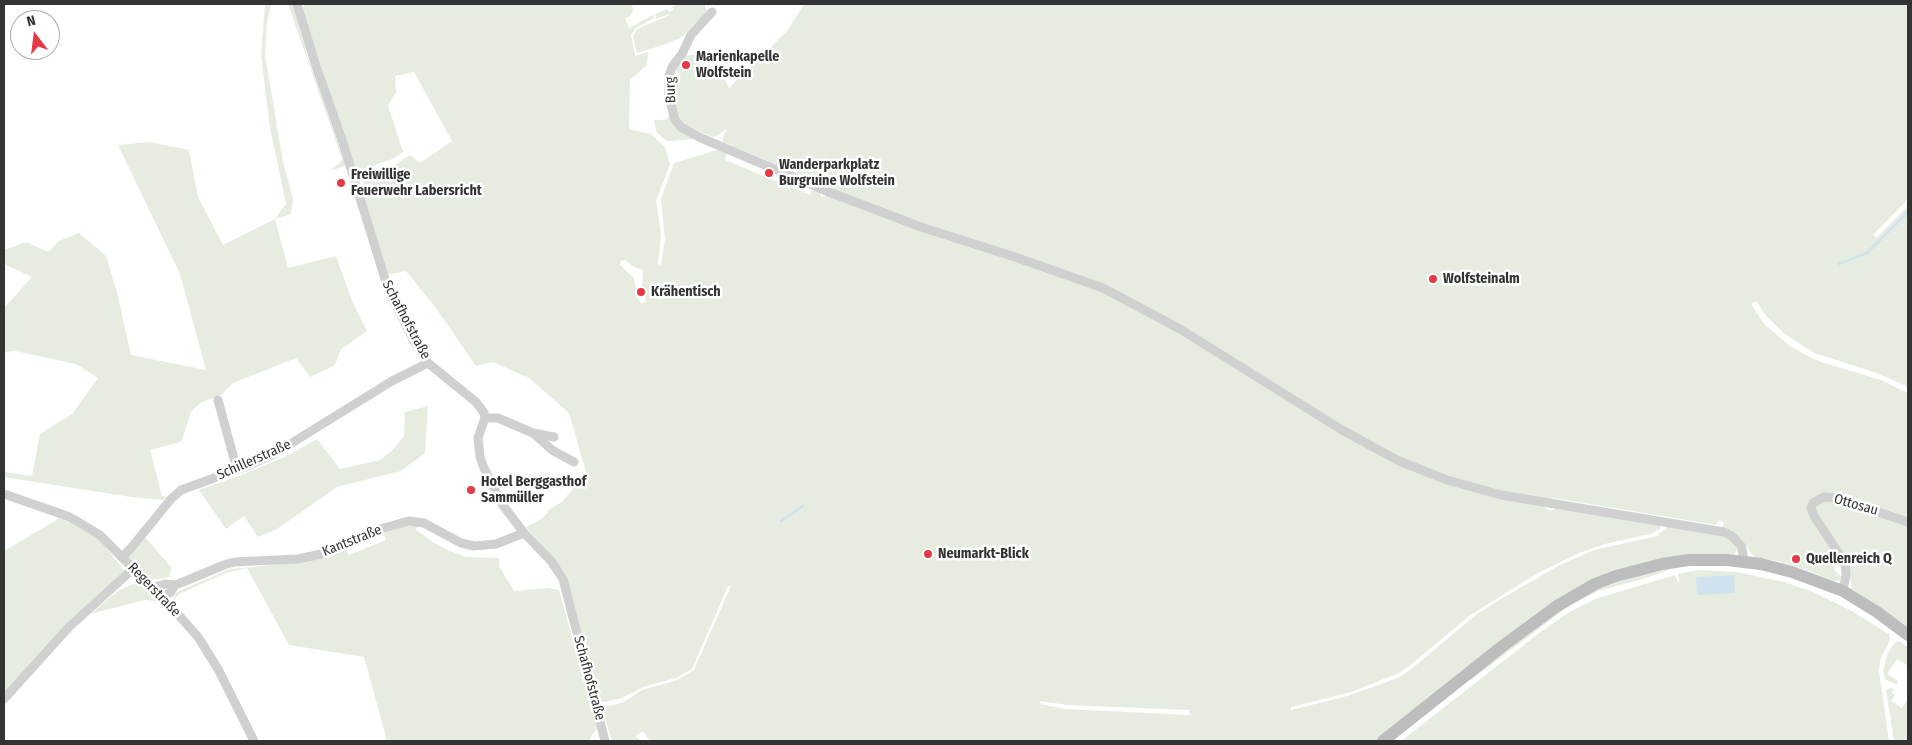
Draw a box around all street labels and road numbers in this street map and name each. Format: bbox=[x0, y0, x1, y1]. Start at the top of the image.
street label: Burg bbox=[662, 77, 680, 103]
street label: Schafhofstraße bbox=[378, 278, 434, 362]
street label: Schillerstraße bbox=[214, 436, 294, 484]
street label: Ottosau bbox=[1832, 491, 1880, 519]
street label: Kantstraße bbox=[320, 522, 384, 560]
street label: Regerstraße bbox=[124, 560, 184, 620]
street label: Schafhofstraße bbox=[570, 634, 608, 722]

